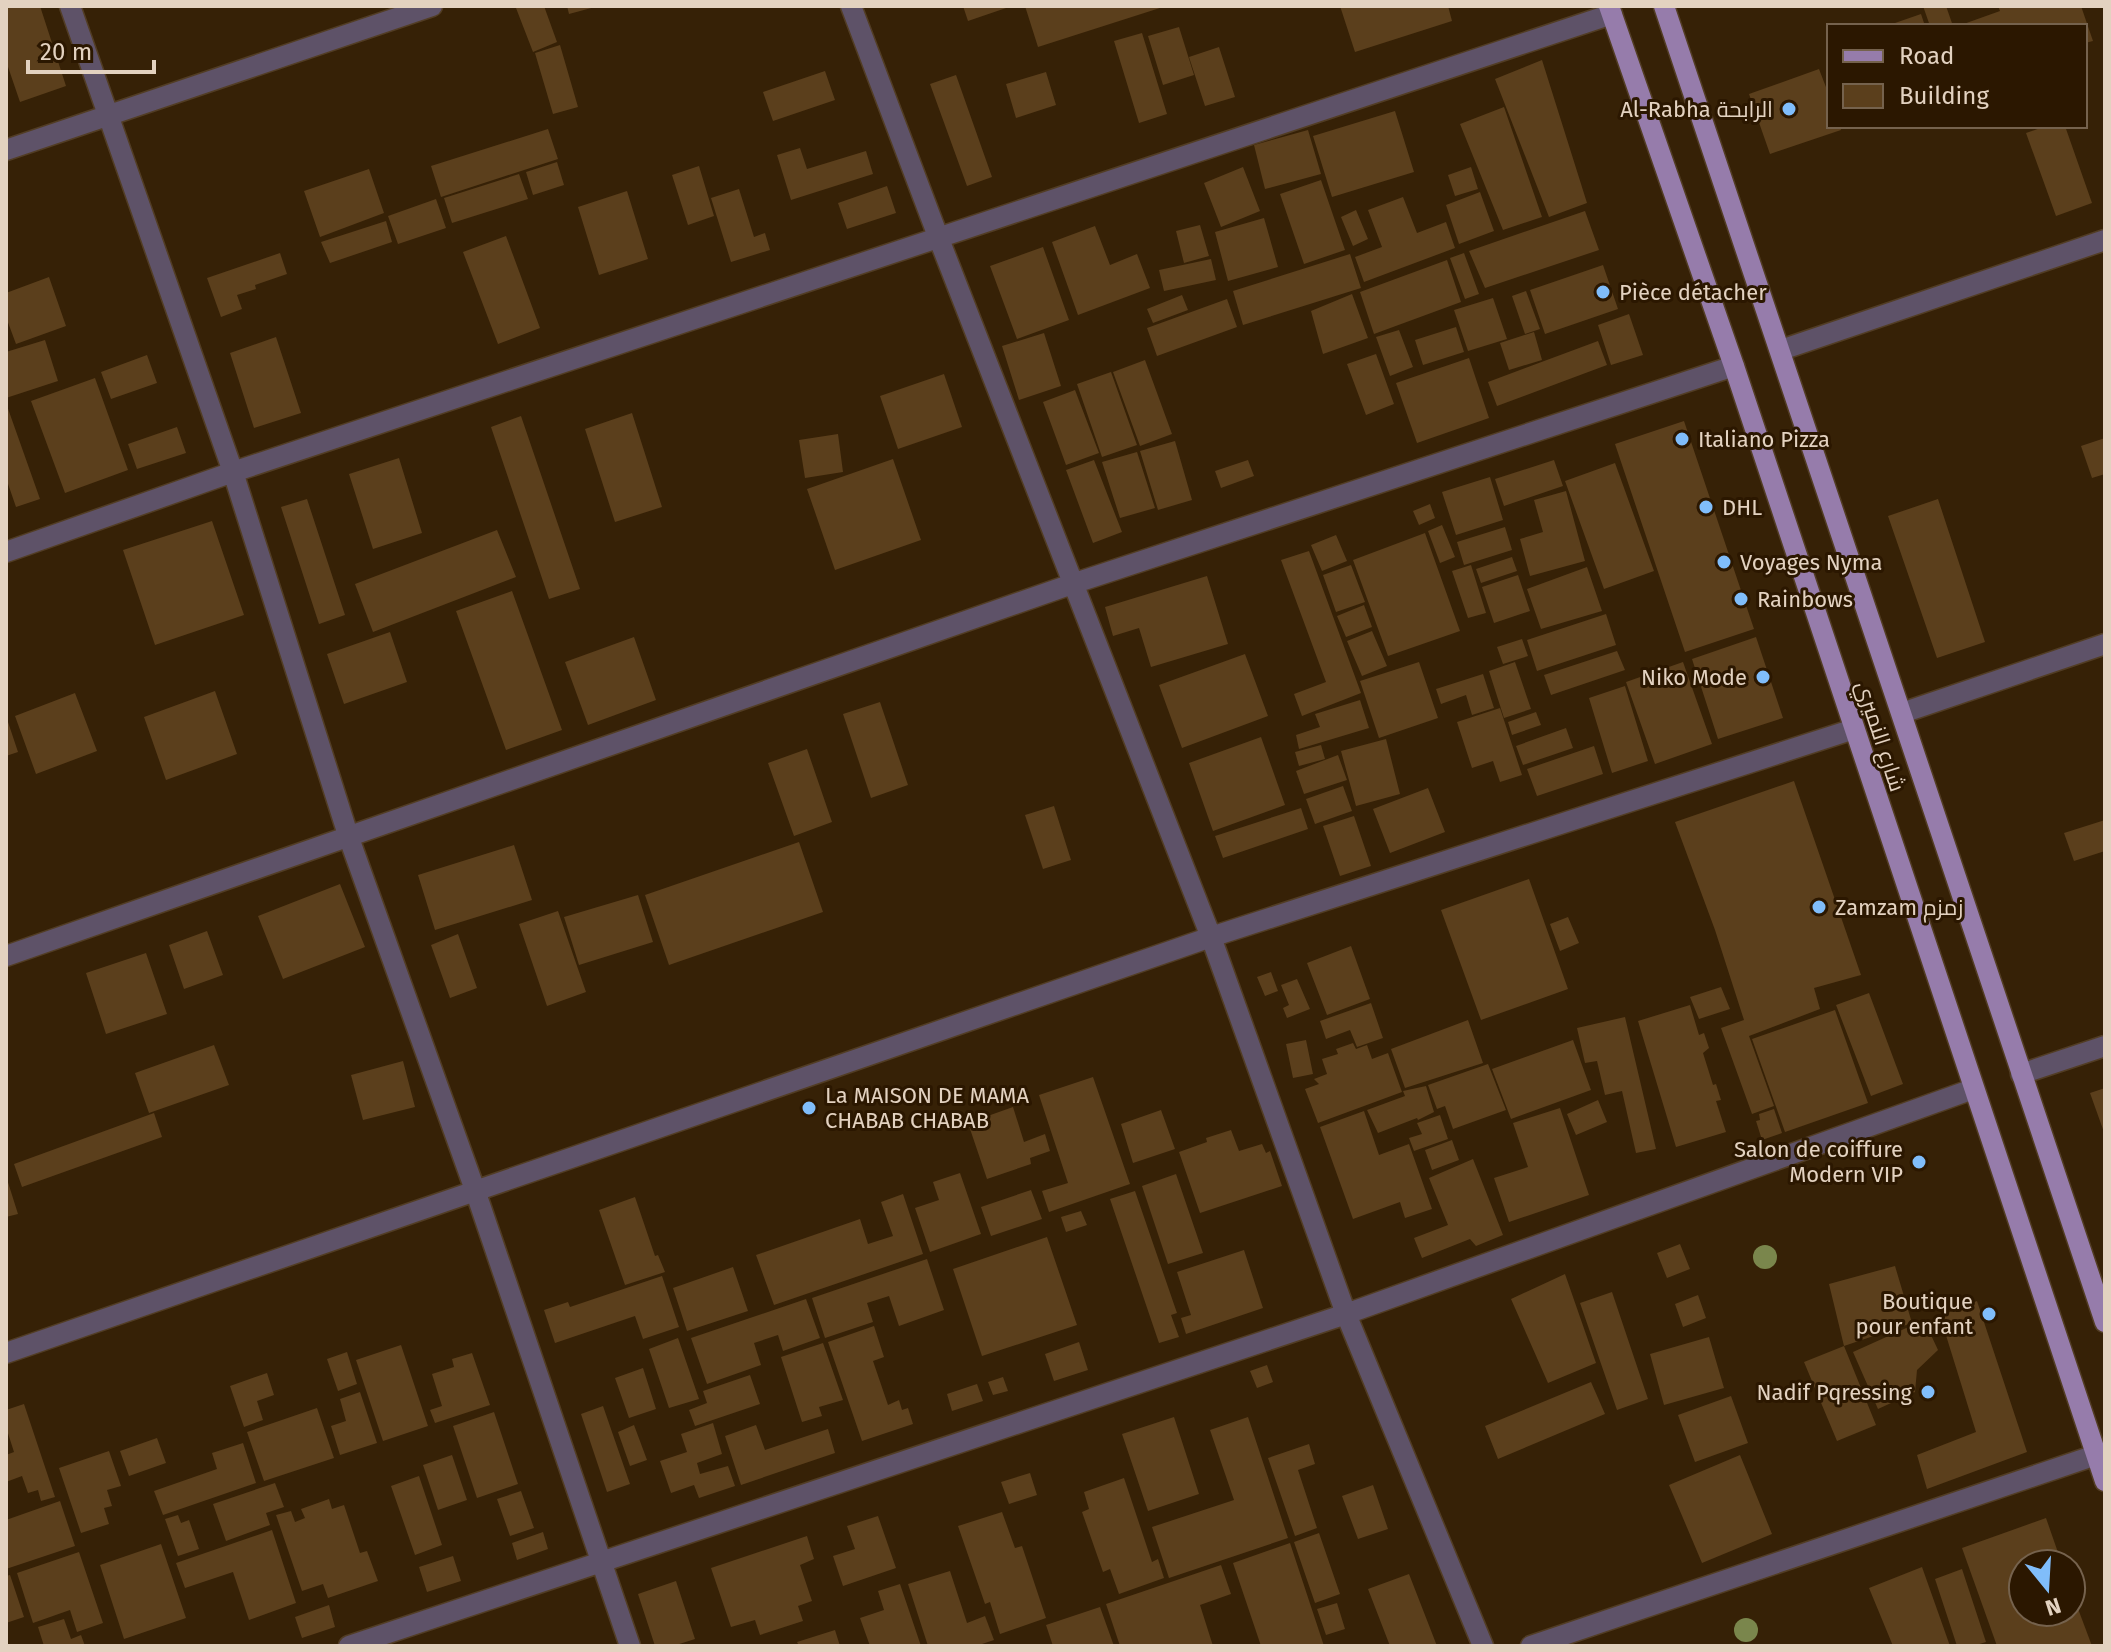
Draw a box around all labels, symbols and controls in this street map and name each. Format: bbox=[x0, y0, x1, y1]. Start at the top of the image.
scale bar bbox=[28, 24, 154, 74]
legend bbox=[1827, 24, 2087, 128]
text: 20 m bbox=[40, 38, 92, 66]
text: Road bbox=[1899, 42, 1954, 70]
text: Building bbox=[1899, 82, 1989, 110]
place label: Al-Rabha الرابحة bbox=[1620, 96, 1773, 123]
marker: Al-Rabha الرابحة bbox=[1780, 100, 1798, 118]
place label: Pièce détacher bbox=[1619, 279, 1767, 306]
marker: Pièce détacher bbox=[1594, 283, 1612, 301]
place label: Italiano Pizza bbox=[1698, 426, 1830, 453]
marker: Italiano Pizza bbox=[1673, 430, 1691, 448]
place label: DHL bbox=[1722, 494, 1762, 521]
marker: DHL bbox=[1697, 498, 1715, 516]
place label: Voyages Nyma bbox=[1740, 549, 1883, 576]
marker: Voyages Nyma bbox=[1715, 553, 1733, 571]
place label: Rainbows bbox=[1757, 586, 1853, 613]
marker: Rainbows bbox=[1732, 590, 1750, 608]
place label: Niko Mode bbox=[1641, 664, 1747, 691]
marker: Niko Mode bbox=[1754, 668, 1772, 686]
street label: شارع النميري bbox=[1847, 678, 1911, 796]
place label: Zamzam زمزم bbox=[1835, 894, 1963, 923]
marker: Zamzam زمزم bbox=[1810, 898, 1828, 916]
place label: La MAISON DE MAMA CHABAB CHABAB bbox=[825, 1082, 1029, 1134]
marker: La MAISON DE MAMA CHABAB CHABAB bbox=[800, 1099, 818, 1117]
place label: Salon de coiffure Modern VIP bbox=[1734, 1136, 1903, 1188]
marker: Salon de coiffure Modern VIP bbox=[1910, 1153, 1928, 1171]
place label: Boutique pour enfant bbox=[1855, 1288, 1973, 1340]
marker: Boutique pour enfant bbox=[1980, 1305, 1998, 1323]
place label: Nadif Pqressing bbox=[1756, 1379, 1913, 1406]
marker: Nadif Pqressing bbox=[1919, 1383, 1937, 1401]
north arrow bbox=[2007, 1548, 2087, 1628]
text: N bbox=[2042, 1591, 2064, 1622]

